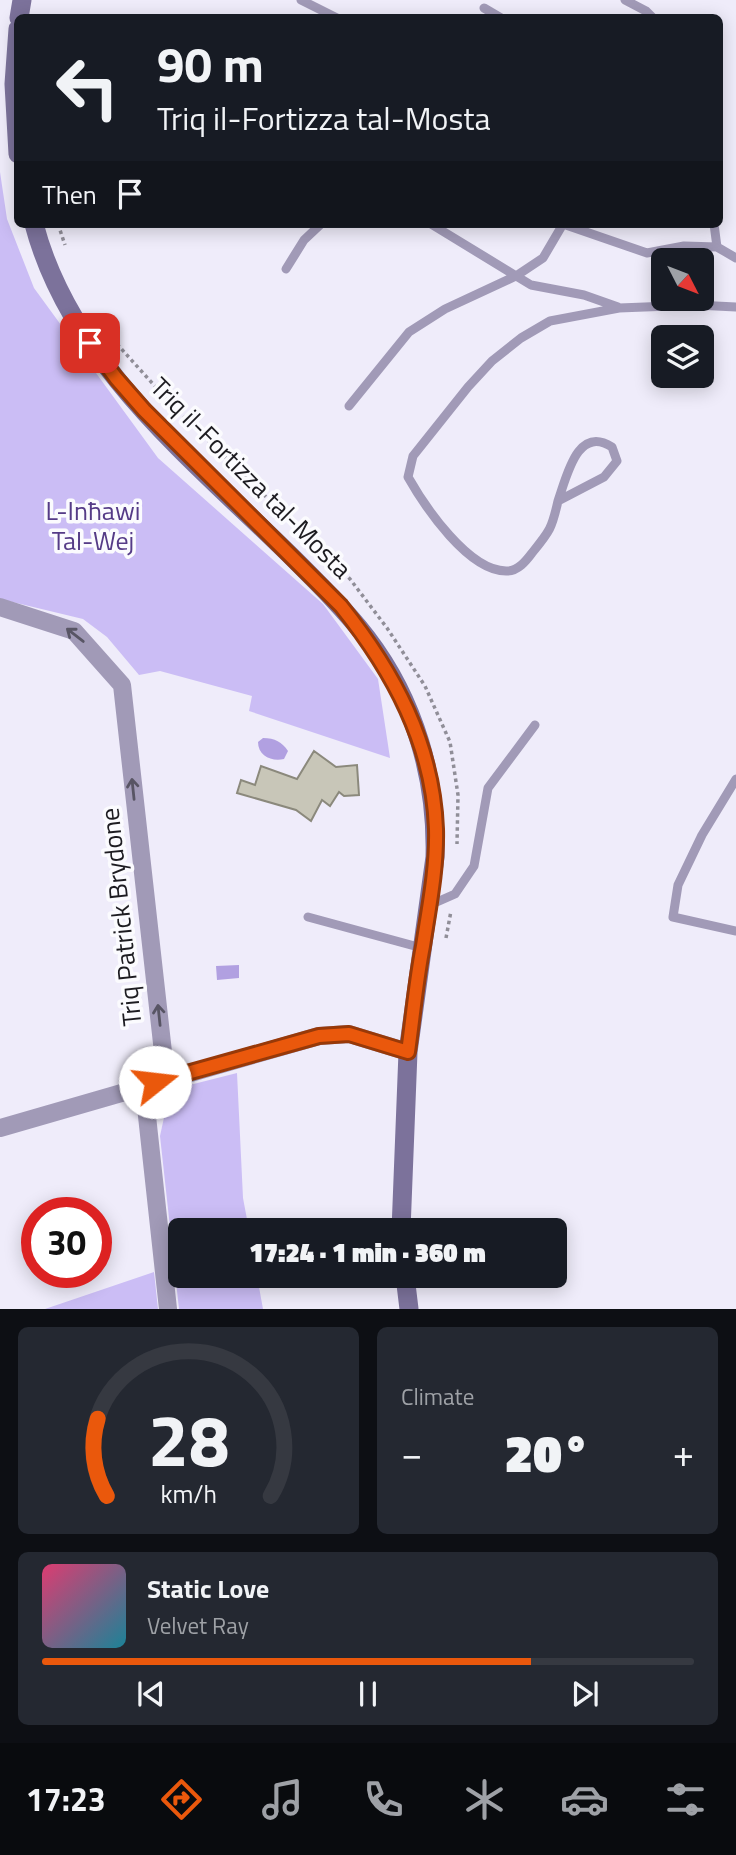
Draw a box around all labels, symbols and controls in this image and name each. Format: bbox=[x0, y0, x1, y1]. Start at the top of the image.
text: 90 m bbox=[157, 26, 264, 101]
icon: left bbox=[42, 42, 133, 133]
text: Triq il-Fortizza tal-Mosta bbox=[157, 94, 491, 142]
text: Then bbox=[42, 175, 97, 214]
icon: arrive bbox=[111, 175, 149, 213]
north arrow bbox=[651, 248, 714, 312]
map controls bbox=[651, 248, 714, 388]
pin bbox=[60, 313, 120, 373]
icon: arrive bbox=[71, 324, 109, 362]
button: layers bbox=[651, 325, 714, 388]
street label: Triq il-Fortizza tal-Mosta bbox=[142, 368, 361, 587]
park label: L-Inħawi Tal-Wej bbox=[46, 491, 140, 560]
one-way arrow bbox=[67, 628, 85, 643]
one-way arrow bbox=[127, 778, 140, 801]
street label: Triq Patrick Brydone bbox=[90, 806, 151, 1028]
one-way arrow bbox=[152, 1004, 165, 1027]
position arrow bbox=[118, 1045, 192, 1119]
speed limit sign: 30 bbox=[21, 1197, 112, 1288]
text: 17:24 · 1 min · 360 m bbox=[249, 1233, 486, 1272]
text: Climate bbox=[401, 1379, 474, 1414]
text: 28 bbox=[148, 1385, 229, 1495]
text: 20° bbox=[505, 1413, 590, 1492]
text: − bbox=[401, 1424, 422, 1482]
text: + bbox=[673, 1424, 694, 1482]
text: km/h bbox=[160, 1475, 217, 1513]
text: Static Love bbox=[147, 1569, 269, 1608]
text: Velvet Ray bbox=[147, 1608, 249, 1643]
icon: previous bbox=[132, 1675, 170, 1713]
icon: pause bbox=[349, 1675, 387, 1713]
icon: next bbox=[566, 1675, 604, 1713]
text: 17:23 bbox=[26, 1775, 106, 1823]
icon: directions bbox=[157, 1775, 206, 1824]
icon: music bbox=[258, 1775, 307, 1824]
icon: phone bbox=[359, 1775, 408, 1824]
icon: climate bbox=[460, 1775, 509, 1824]
icon: car bbox=[560, 1775, 609, 1824]
icon: filters bbox=[661, 1775, 710, 1824]

